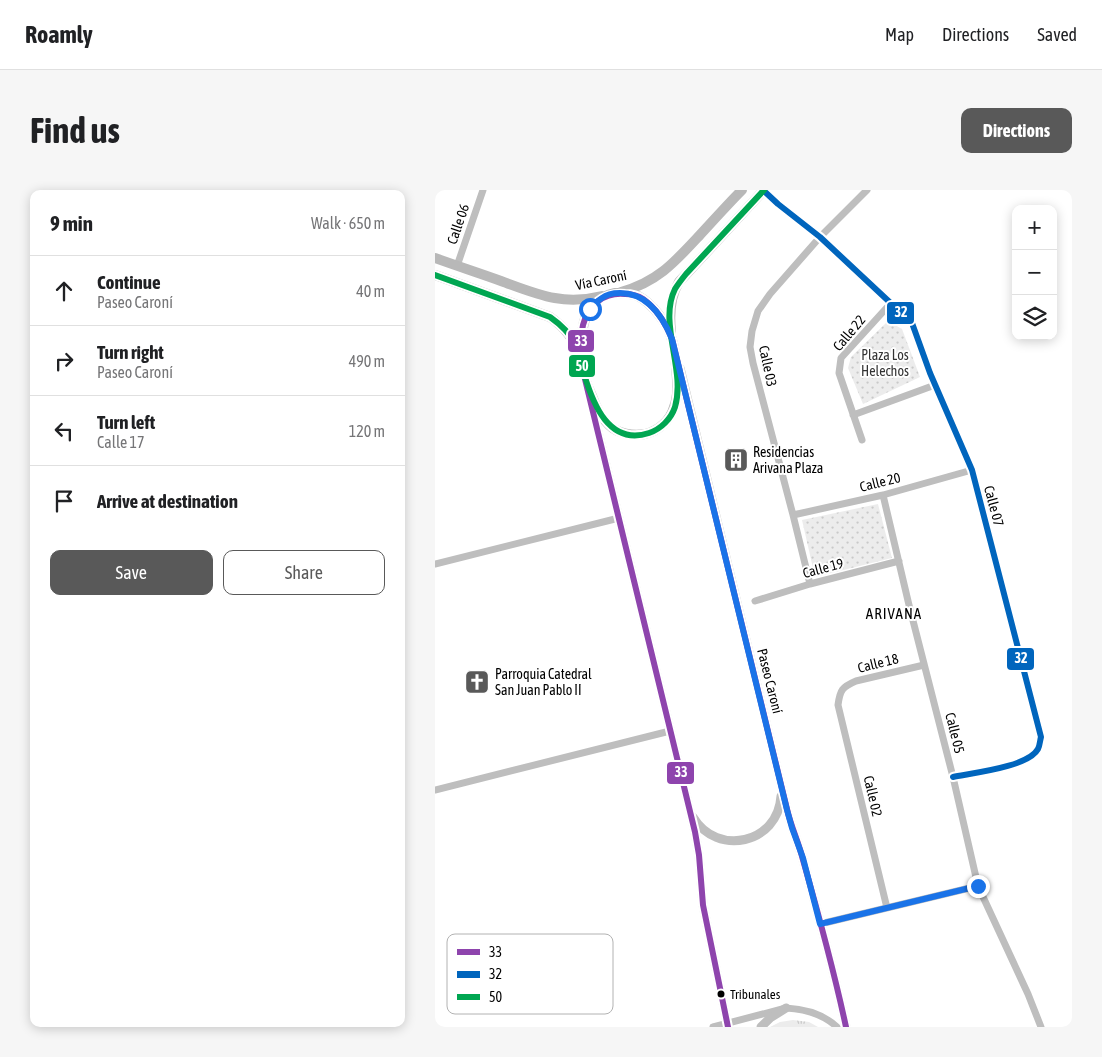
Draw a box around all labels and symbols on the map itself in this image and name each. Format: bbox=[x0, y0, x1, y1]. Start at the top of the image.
street label: Calle 06 bbox=[444, 201, 472, 246]
street label: Vía Caroní bbox=[574, 267, 628, 293]
route start bbox=[579, 298, 602, 321]
line badge: 32 bbox=[886, 301, 915, 325]
text: 32 bbox=[894, 304, 908, 320]
street label: Calle 22 bbox=[830, 312, 868, 354]
line badge: 33 bbox=[567, 329, 595, 353]
text: 33 bbox=[574, 333, 588, 349]
street label: Calle 03 bbox=[756, 344, 780, 388]
park label: Plaza Los Helechos bbox=[861, 347, 909, 379]
line badge: 50 bbox=[568, 354, 596, 378]
text: 50 bbox=[575, 358, 589, 374]
place label: Residencias Arivana Plaza bbox=[753, 444, 823, 476]
building icon: Residencias Arivana Plaza bbox=[723, 447, 749, 473]
street label: Calle 20 bbox=[858, 469, 902, 495]
street label: Calle 07 bbox=[981, 484, 1007, 528]
street label: Calle 19 bbox=[801, 555, 845, 581]
district label: ARIVANA bbox=[866, 605, 922, 622]
street label: Paseo Caroní bbox=[754, 647, 786, 715]
line badge: 32 bbox=[1006, 647, 1035, 671]
street label: Calle 18 bbox=[856, 650, 900, 676]
text: 32 bbox=[1014, 650, 1028, 666]
place label: Parroquia Catedral San Juan Pablo II bbox=[495, 666, 592, 698]
church icon: Parroquia Catedral San Juan Pablo II bbox=[464, 669, 490, 695]
street label: Calle 05 bbox=[942, 711, 968, 755]
line badge: 33 bbox=[666, 761, 695, 785]
text: 33 bbox=[674, 764, 688, 780]
street label: Calle 02 bbox=[861, 774, 885, 818]
route end bbox=[967, 875, 990, 898]
legend bbox=[447, 934, 613, 1014]
text: 33 bbox=[489, 944, 502, 960]
text: 32 bbox=[489, 966, 502, 982]
place label: Tribunales bbox=[730, 987, 781, 1002]
text: 50 bbox=[489, 989, 503, 1005]
marker: Tribunales bbox=[716, 989, 726, 999]

